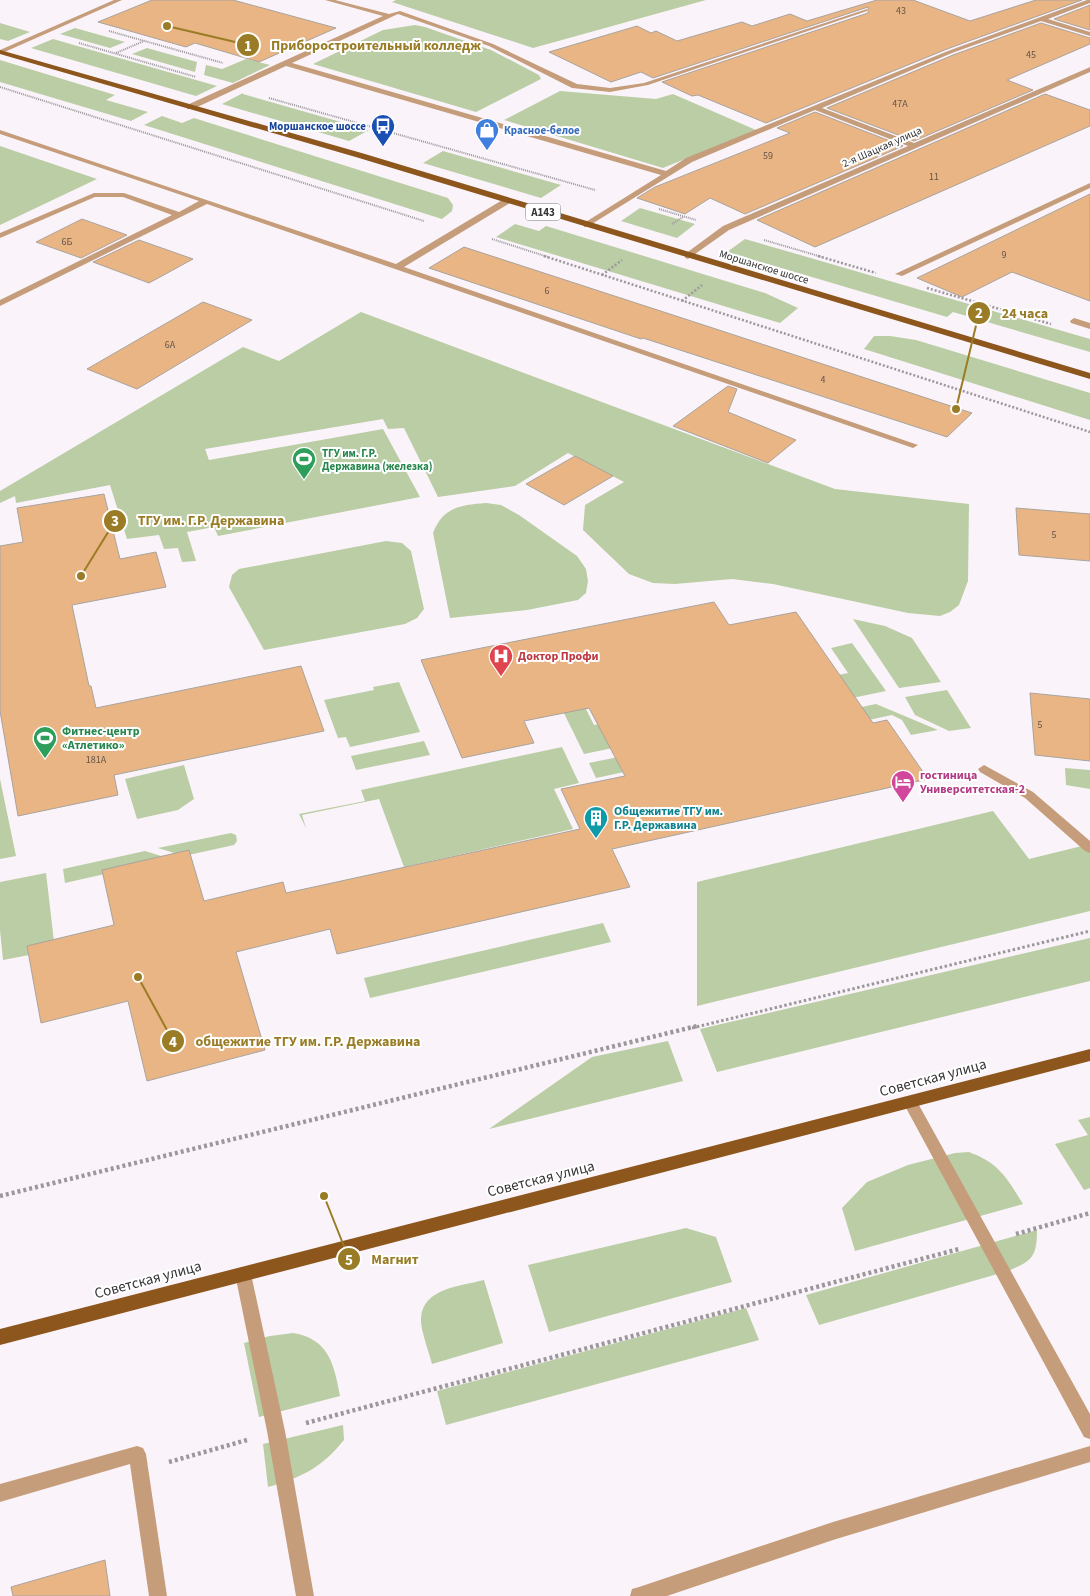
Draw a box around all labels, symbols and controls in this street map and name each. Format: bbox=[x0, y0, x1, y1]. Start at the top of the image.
house number: 43 bbox=[896, 4, 906, 18]
callout: Приборостроительный колледж bbox=[236, 31, 491, 60]
text: 1 bbox=[244, 36, 252, 57]
text: Приборостроительный колледж bbox=[271, 36, 481, 56]
house number: 45 bbox=[1026, 48, 1036, 62]
house number: 47А bbox=[892, 97, 908, 111]
bus stop icon: Моршанское шоссе bbox=[370, 113, 396, 147]
shop icon: Красное-белое bbox=[474, 117, 500, 151]
place label: Моршанское шоссе bbox=[269, 119, 366, 134]
place label: Красное-белое bbox=[504, 123, 580, 138]
street label: 2-я Шацкая улица bbox=[840, 123, 924, 171]
house number: 59 bbox=[763, 149, 773, 163]
house number: 11 bbox=[929, 170, 939, 184]
road number: А143 bbox=[526, 203, 560, 220]
house number: 6Б bbox=[62, 235, 73, 249]
street label: Моршанское шоссе bbox=[717, 246, 811, 288]
house number: 9 bbox=[1002, 248, 1007, 262]
house number: 6 bbox=[545, 284, 550, 298]
callout: 24 часа bbox=[967, 298, 1058, 327]
text: 2 bbox=[975, 303, 983, 324]
text: 24 часа bbox=[1002, 304, 1048, 324]
house number: 6А bbox=[165, 338, 176, 352]
house number: 4 bbox=[821, 373, 826, 387]
sports icon: ТГУ им. Г.Р. Державина (железка) bbox=[291, 446, 317, 480]
place label: ТГУ им. Г.Р. Державина (железка) bbox=[322, 446, 433, 474]
callout: ТГУ им. Г.Р. Державина bbox=[103, 506, 294, 535]
text: 3 bbox=[111, 511, 119, 532]
text: ТГУ им. Г.Р. Державина bbox=[138, 511, 284, 531]
house number: 5 bbox=[1052, 528, 1057, 542]
hospital icon: Доктор Профи bbox=[488, 643, 514, 677]
place label: Доктор Профи bbox=[518, 648, 599, 665]
house number: 5 bbox=[1038, 718, 1043, 732]
place label: Фитнес-центр «Атлетико» bbox=[62, 723, 140, 754]
sports icon: Фитнес-центр «Атлетико» bbox=[32, 725, 58, 759]
house number: 181А bbox=[86, 753, 107, 767]
place label: гостиница Университетская-2 bbox=[920, 767, 1025, 798]
hotel icon: гостиница Университетская-2 bbox=[890, 769, 916, 803]
place label: Общежитие ТГУ им. Г.Р. Державина bbox=[614, 803, 723, 834]
building icon: Общежитие ТГУ им. Г.Р. Державина bbox=[583, 805, 609, 839]
callout: общежитие ТГУ им. Г.Р. Державина bbox=[161, 1027, 431, 1056]
text: 4 bbox=[169, 1032, 177, 1053]
text: общежитие ТГУ им. Г.Р. Державина bbox=[196, 1032, 420, 1052]
street label: Советская улица bbox=[877, 1054, 989, 1102]
street label: Советская улица bbox=[485, 1156, 597, 1202]
callout: Магнит bbox=[336, 1245, 429, 1274]
text: 5 bbox=[345, 1250, 353, 1271]
text: Магнит bbox=[371, 1250, 419, 1270]
street label: Советская улица bbox=[92, 1256, 204, 1304]

